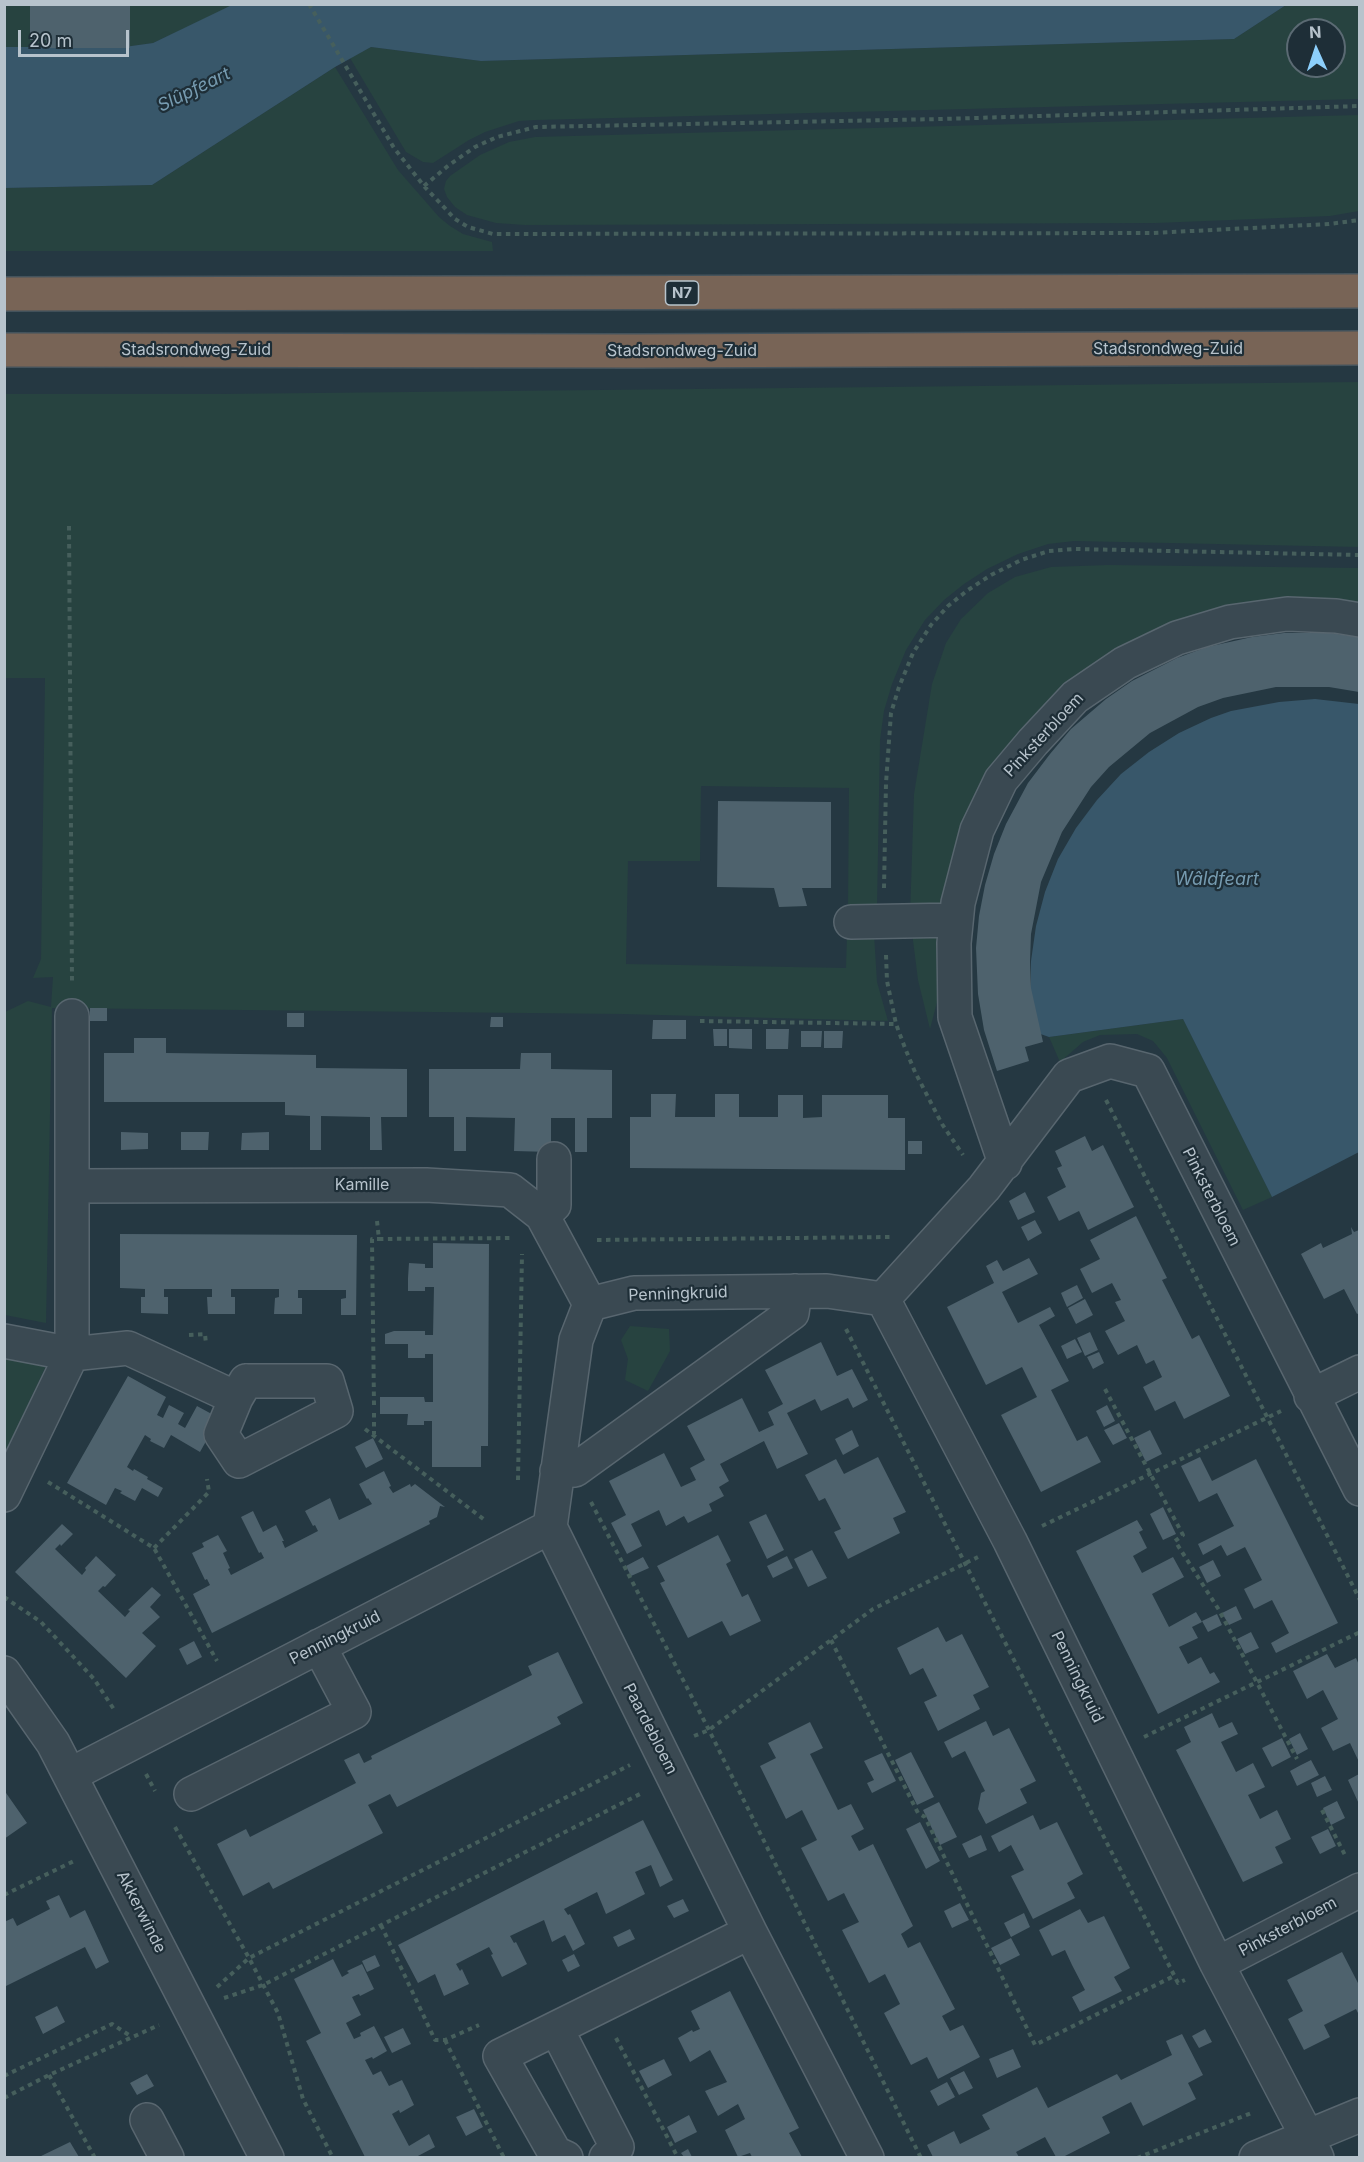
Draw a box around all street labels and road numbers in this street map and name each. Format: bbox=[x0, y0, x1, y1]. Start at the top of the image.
road number: N7 bbox=[666, 281, 698, 305]
street label: Stadsrondweg-Zuid bbox=[1093, 339, 1243, 359]
street label: Stadsrondweg-Zuid bbox=[121, 340, 271, 360]
street label: Stadsrondweg-Zuid bbox=[607, 341, 757, 361]
street label: Pinksterbloem bbox=[1000, 689, 1088, 781]
street label: Pinksterbloem bbox=[1178, 1144, 1244, 1250]
street label: Kamille bbox=[335, 1175, 389, 1195]
street label: Penningkruid bbox=[628, 1283, 728, 1305]
street label: Penningkruid bbox=[286, 1607, 384, 1669]
street label: Penningkruid bbox=[1047, 1628, 1107, 1726]
street label: Paardebloem bbox=[619, 1680, 681, 1778]
street label: Akkerwinde bbox=[112, 1868, 170, 1956]
street label: Pinksterbloem bbox=[1236, 1893, 1340, 1961]

